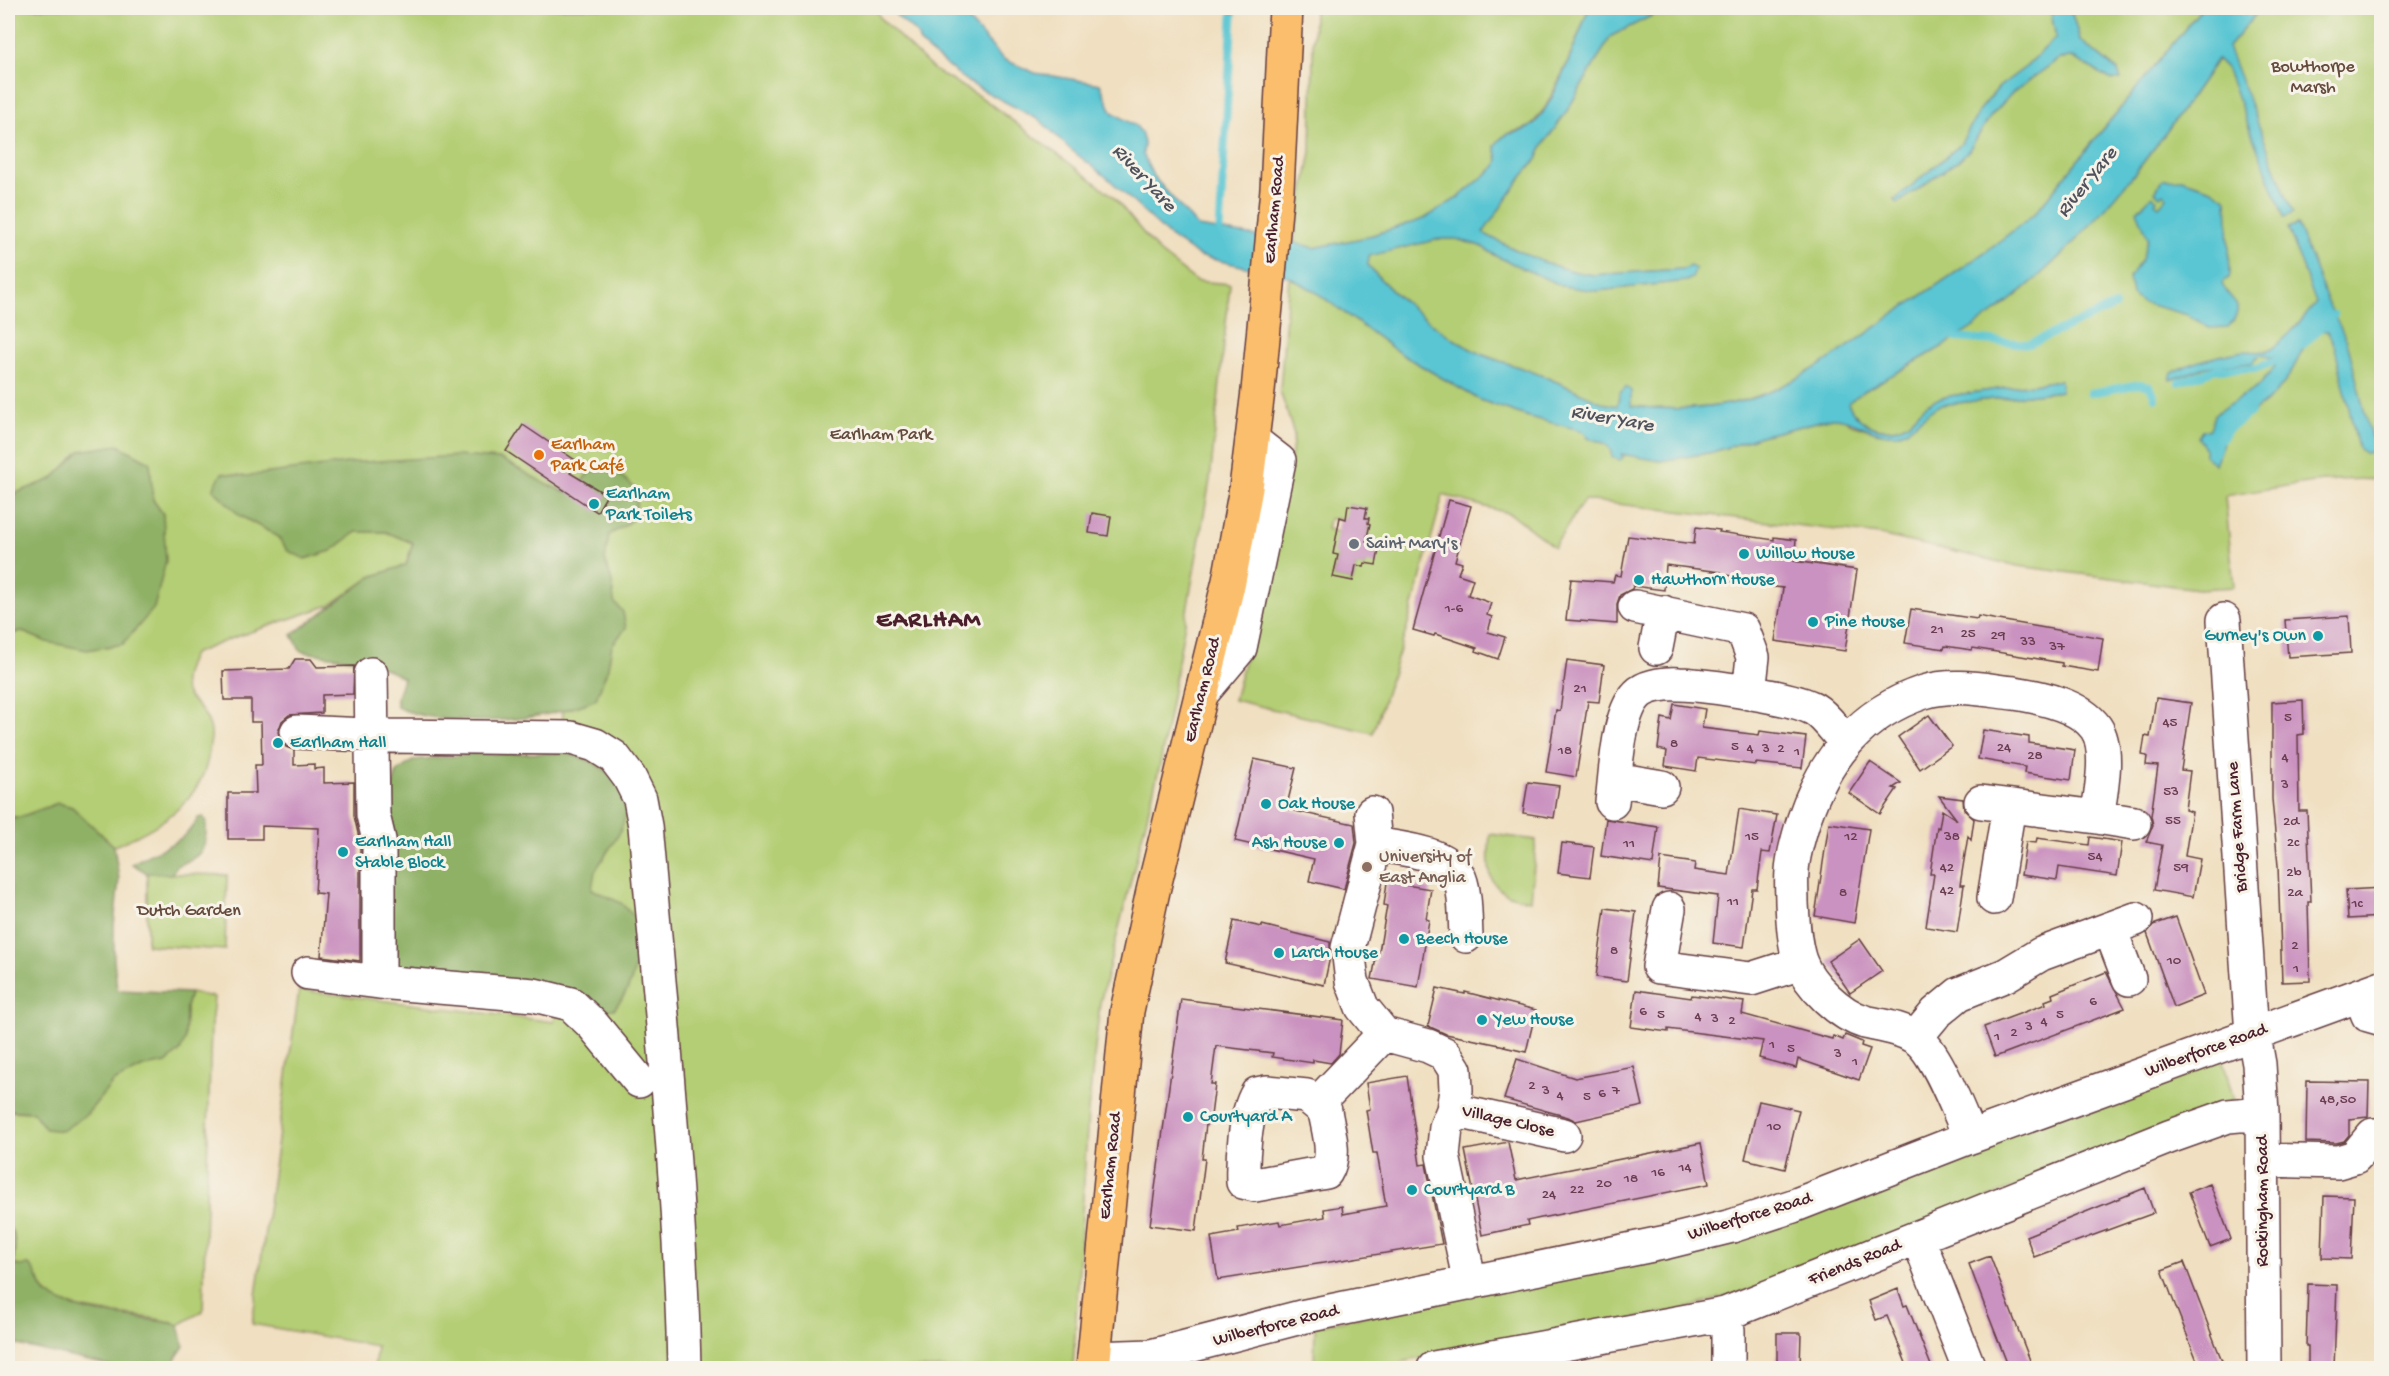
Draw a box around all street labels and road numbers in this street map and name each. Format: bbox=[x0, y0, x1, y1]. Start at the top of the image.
street label: Earlham Road bbox=[1260, 154, 1290, 264]
street label: Earlham Road bbox=[1180, 634, 1227, 745]
street label: Bridge Farm Lane bbox=[2223, 760, 2253, 894]
street label: Wilberforce Road bbox=[2142, 1019, 2271, 1083]
street label: Village Close bbox=[1459, 1101, 1557, 1143]
street label: Earlham Road bbox=[1095, 1110, 1127, 1221]
street label: Rockingham Road bbox=[2253, 1134, 2274, 1267]
street label: Wilberforce Road bbox=[1685, 1188, 1816, 1246]
street label: Friends Road bbox=[1805, 1234, 1906, 1291]
street label: Wilberforce Road bbox=[1211, 1300, 1342, 1352]

